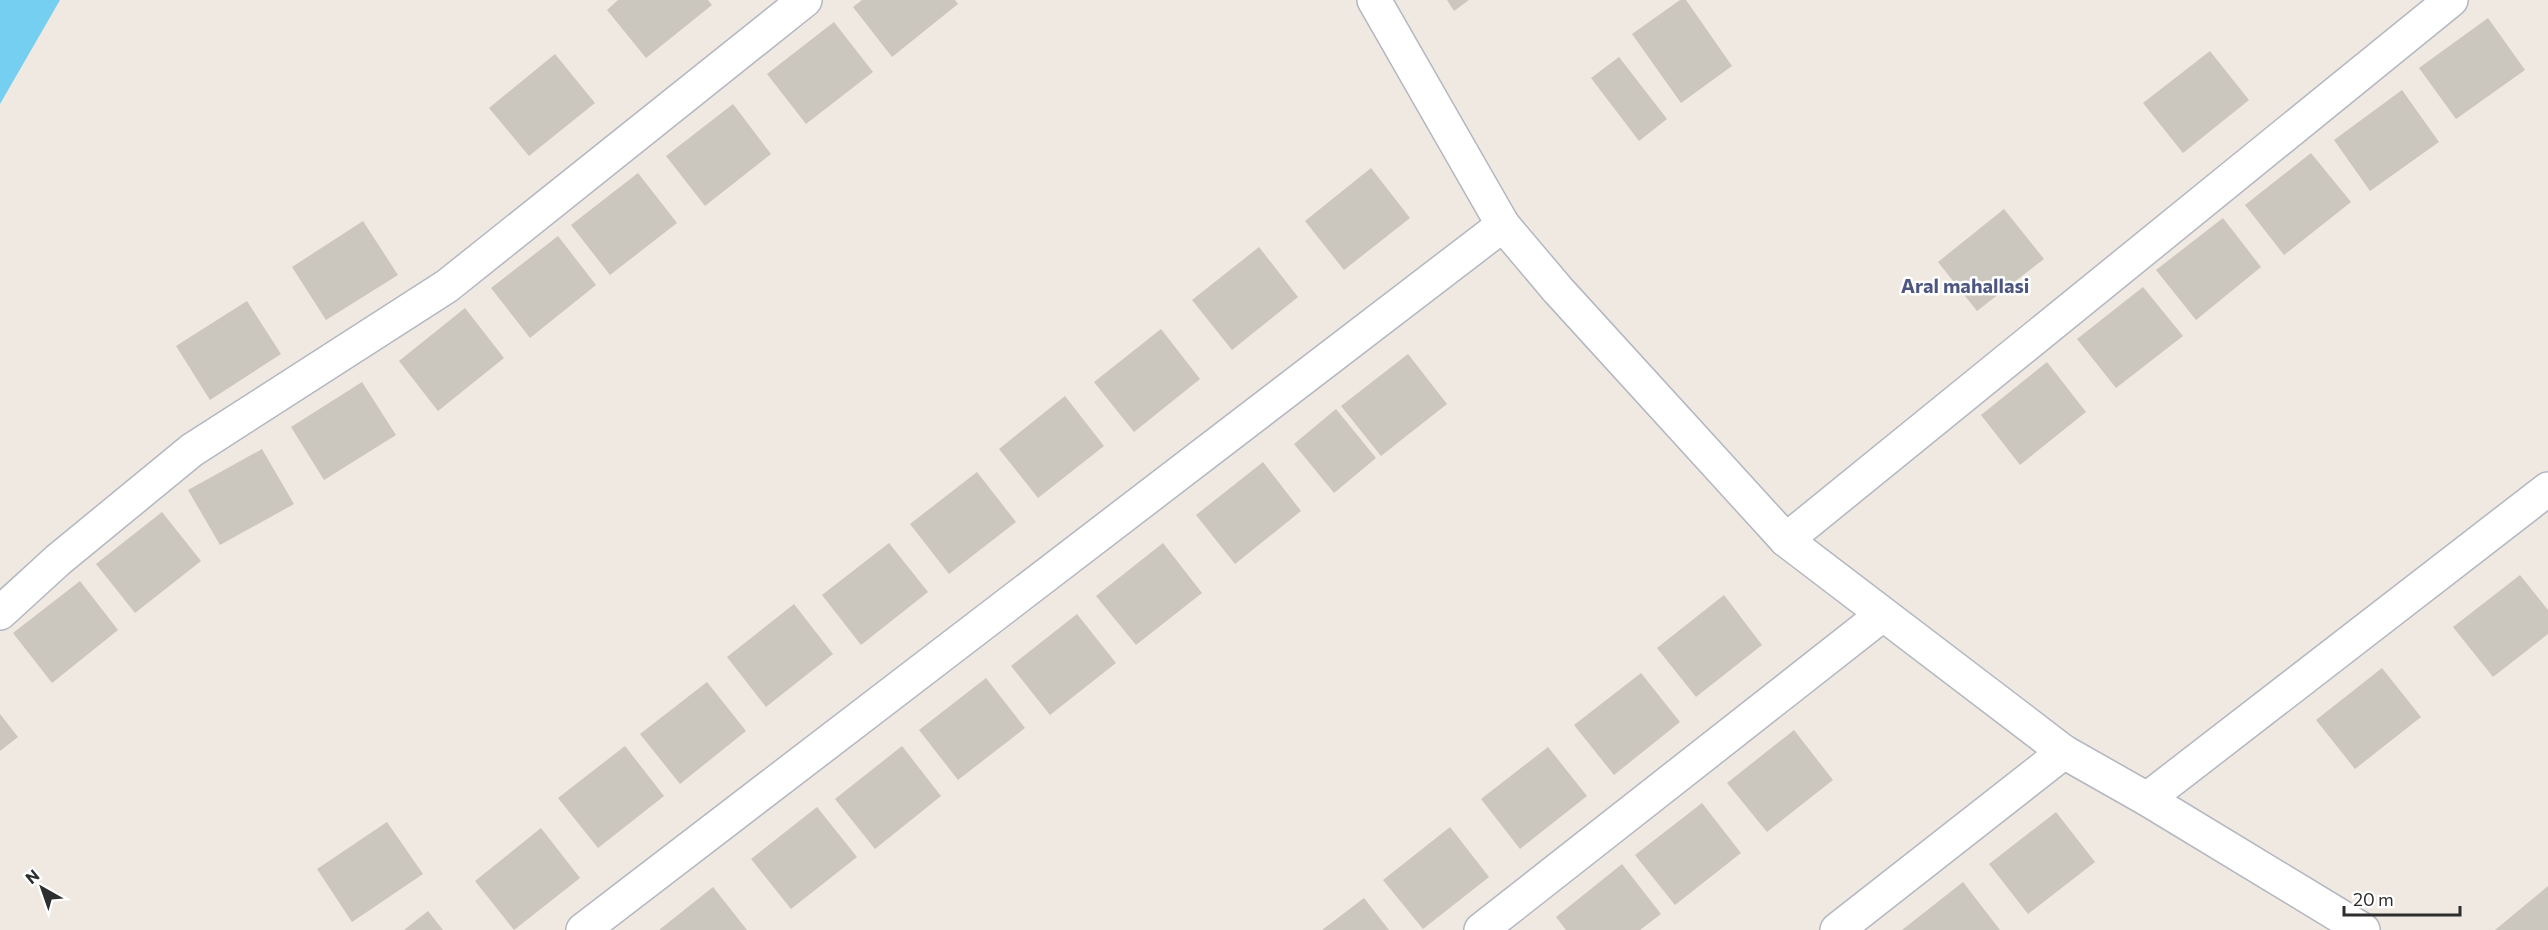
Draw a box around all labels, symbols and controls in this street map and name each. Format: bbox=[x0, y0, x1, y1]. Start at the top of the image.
district label: Aral mahallasi bbox=[1901, 273, 2029, 297]
north arrow bbox=[12, 858, 72, 918]
text: N bbox=[21, 865, 43, 887]
scale bar bbox=[2344, 879, 2460, 917]
text: 20 m bbox=[2353, 888, 2394, 910]

